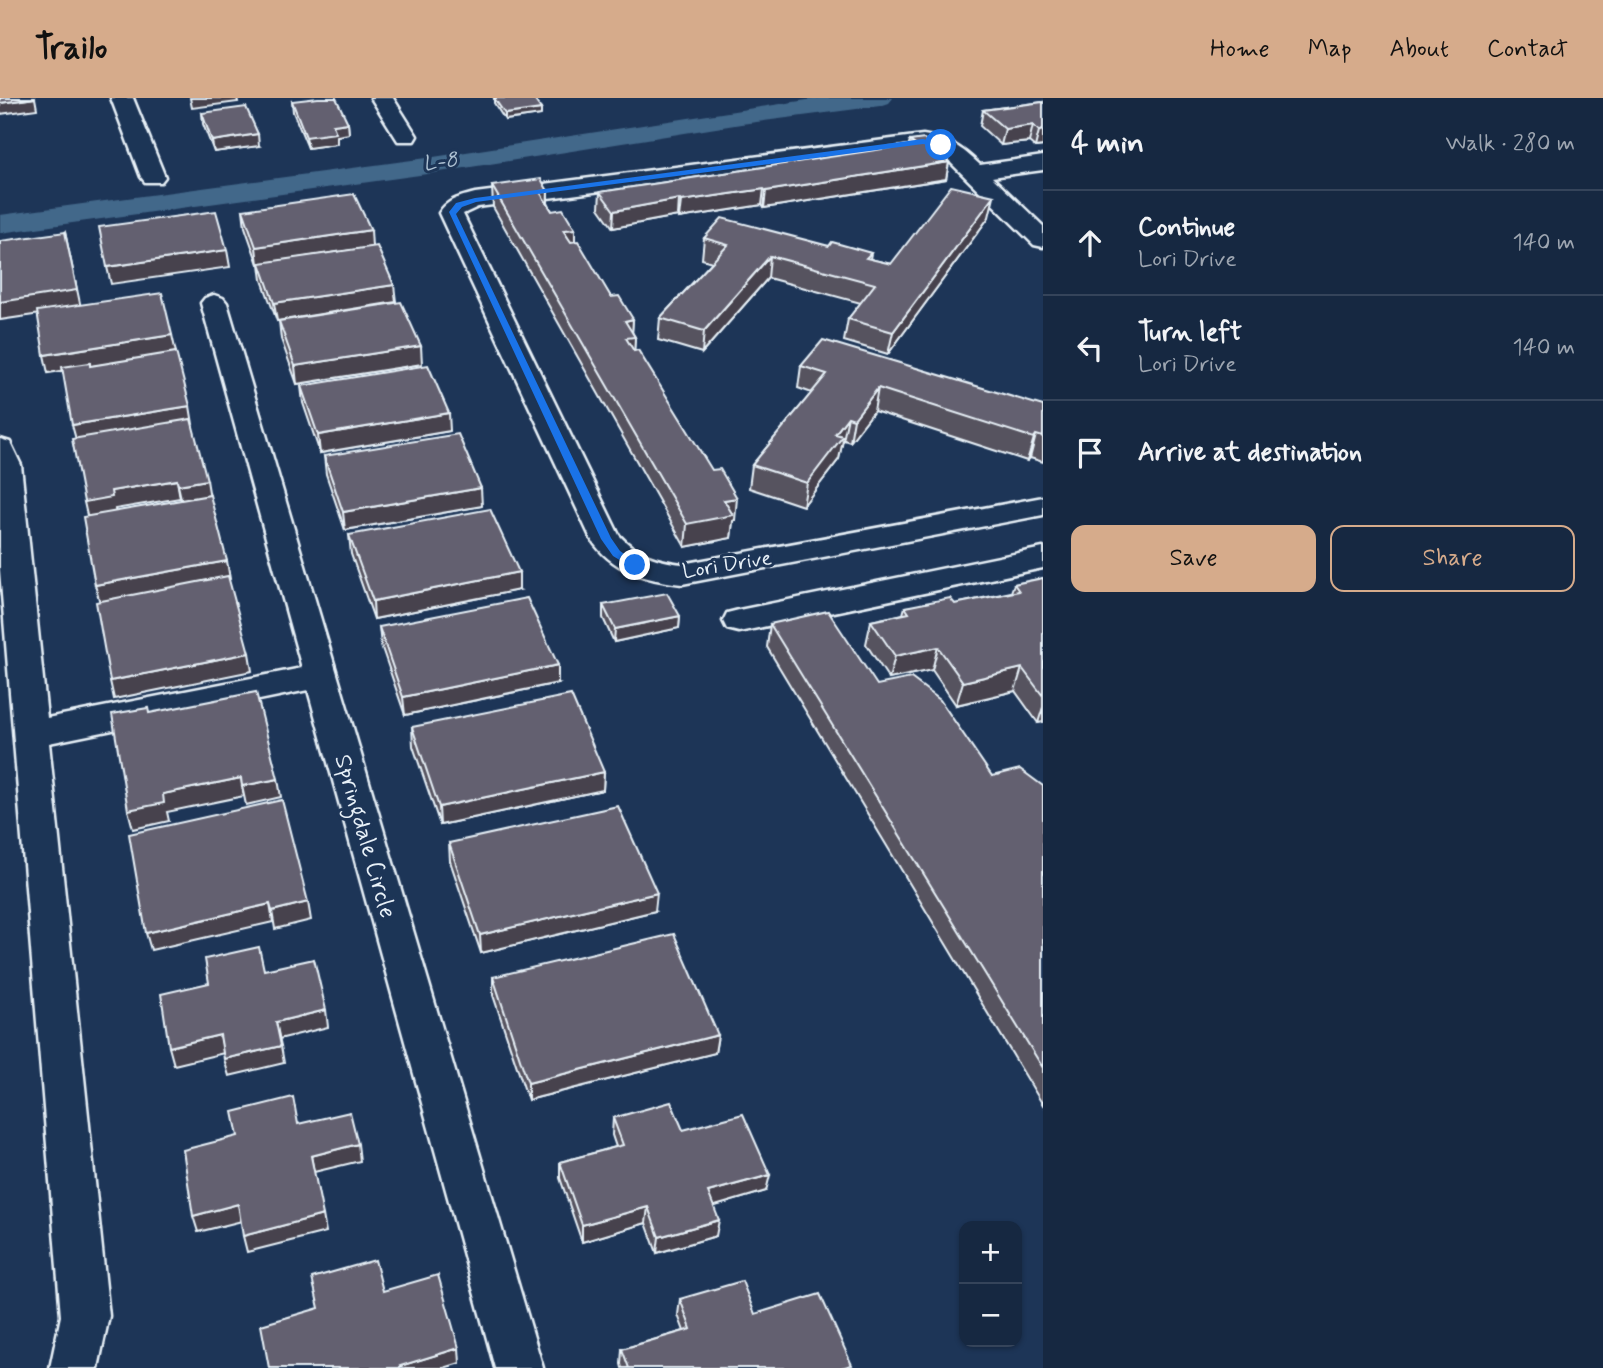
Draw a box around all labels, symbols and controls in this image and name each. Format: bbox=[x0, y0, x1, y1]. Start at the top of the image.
text: Trailo bbox=[35, 27, 107, 71]
text: Home bbox=[1210, 34, 1270, 65]
text: Map bbox=[1308, 34, 1352, 65]
text: About bbox=[1390, 34, 1449, 65]
text: Contact bbox=[1487, 34, 1568, 65]
text: 4 min bbox=[1071, 124, 1144, 163]
route start bbox=[925, 129, 956, 160]
text: Walk · 280 m bbox=[1445, 129, 1575, 159]
water label: L-8 bbox=[421, 146, 460, 178]
text: Continue bbox=[1138, 211, 1235, 245]
icon: ahead bbox=[1071, 224, 1109, 262]
text: 140 m bbox=[1512, 228, 1575, 258]
text: Lori Drive bbox=[1138, 245, 1237, 275]
text: Turn left bbox=[1138, 316, 1242, 350]
icon: left bbox=[1071, 329, 1109, 367]
text: 140 m bbox=[1512, 333, 1575, 363]
text: Lori Drive bbox=[1138, 350, 1237, 380]
icon: arrive bbox=[1071, 434, 1109, 472]
text: Arrive at destination bbox=[1138, 436, 1362, 470]
button: Save bbox=[1071, 525, 1316, 592]
button: Share bbox=[1330, 525, 1575, 592]
street label: Lori Drive bbox=[680, 544, 774, 586]
route end bbox=[619, 549, 650, 580]
street label: Springdale Circle bbox=[323, 751, 403, 923]
map controls bbox=[959, 1221, 1022, 1347]
button: + bbox=[959, 1221, 1022, 1284]
button: − bbox=[959, 1284, 1022, 1347]

